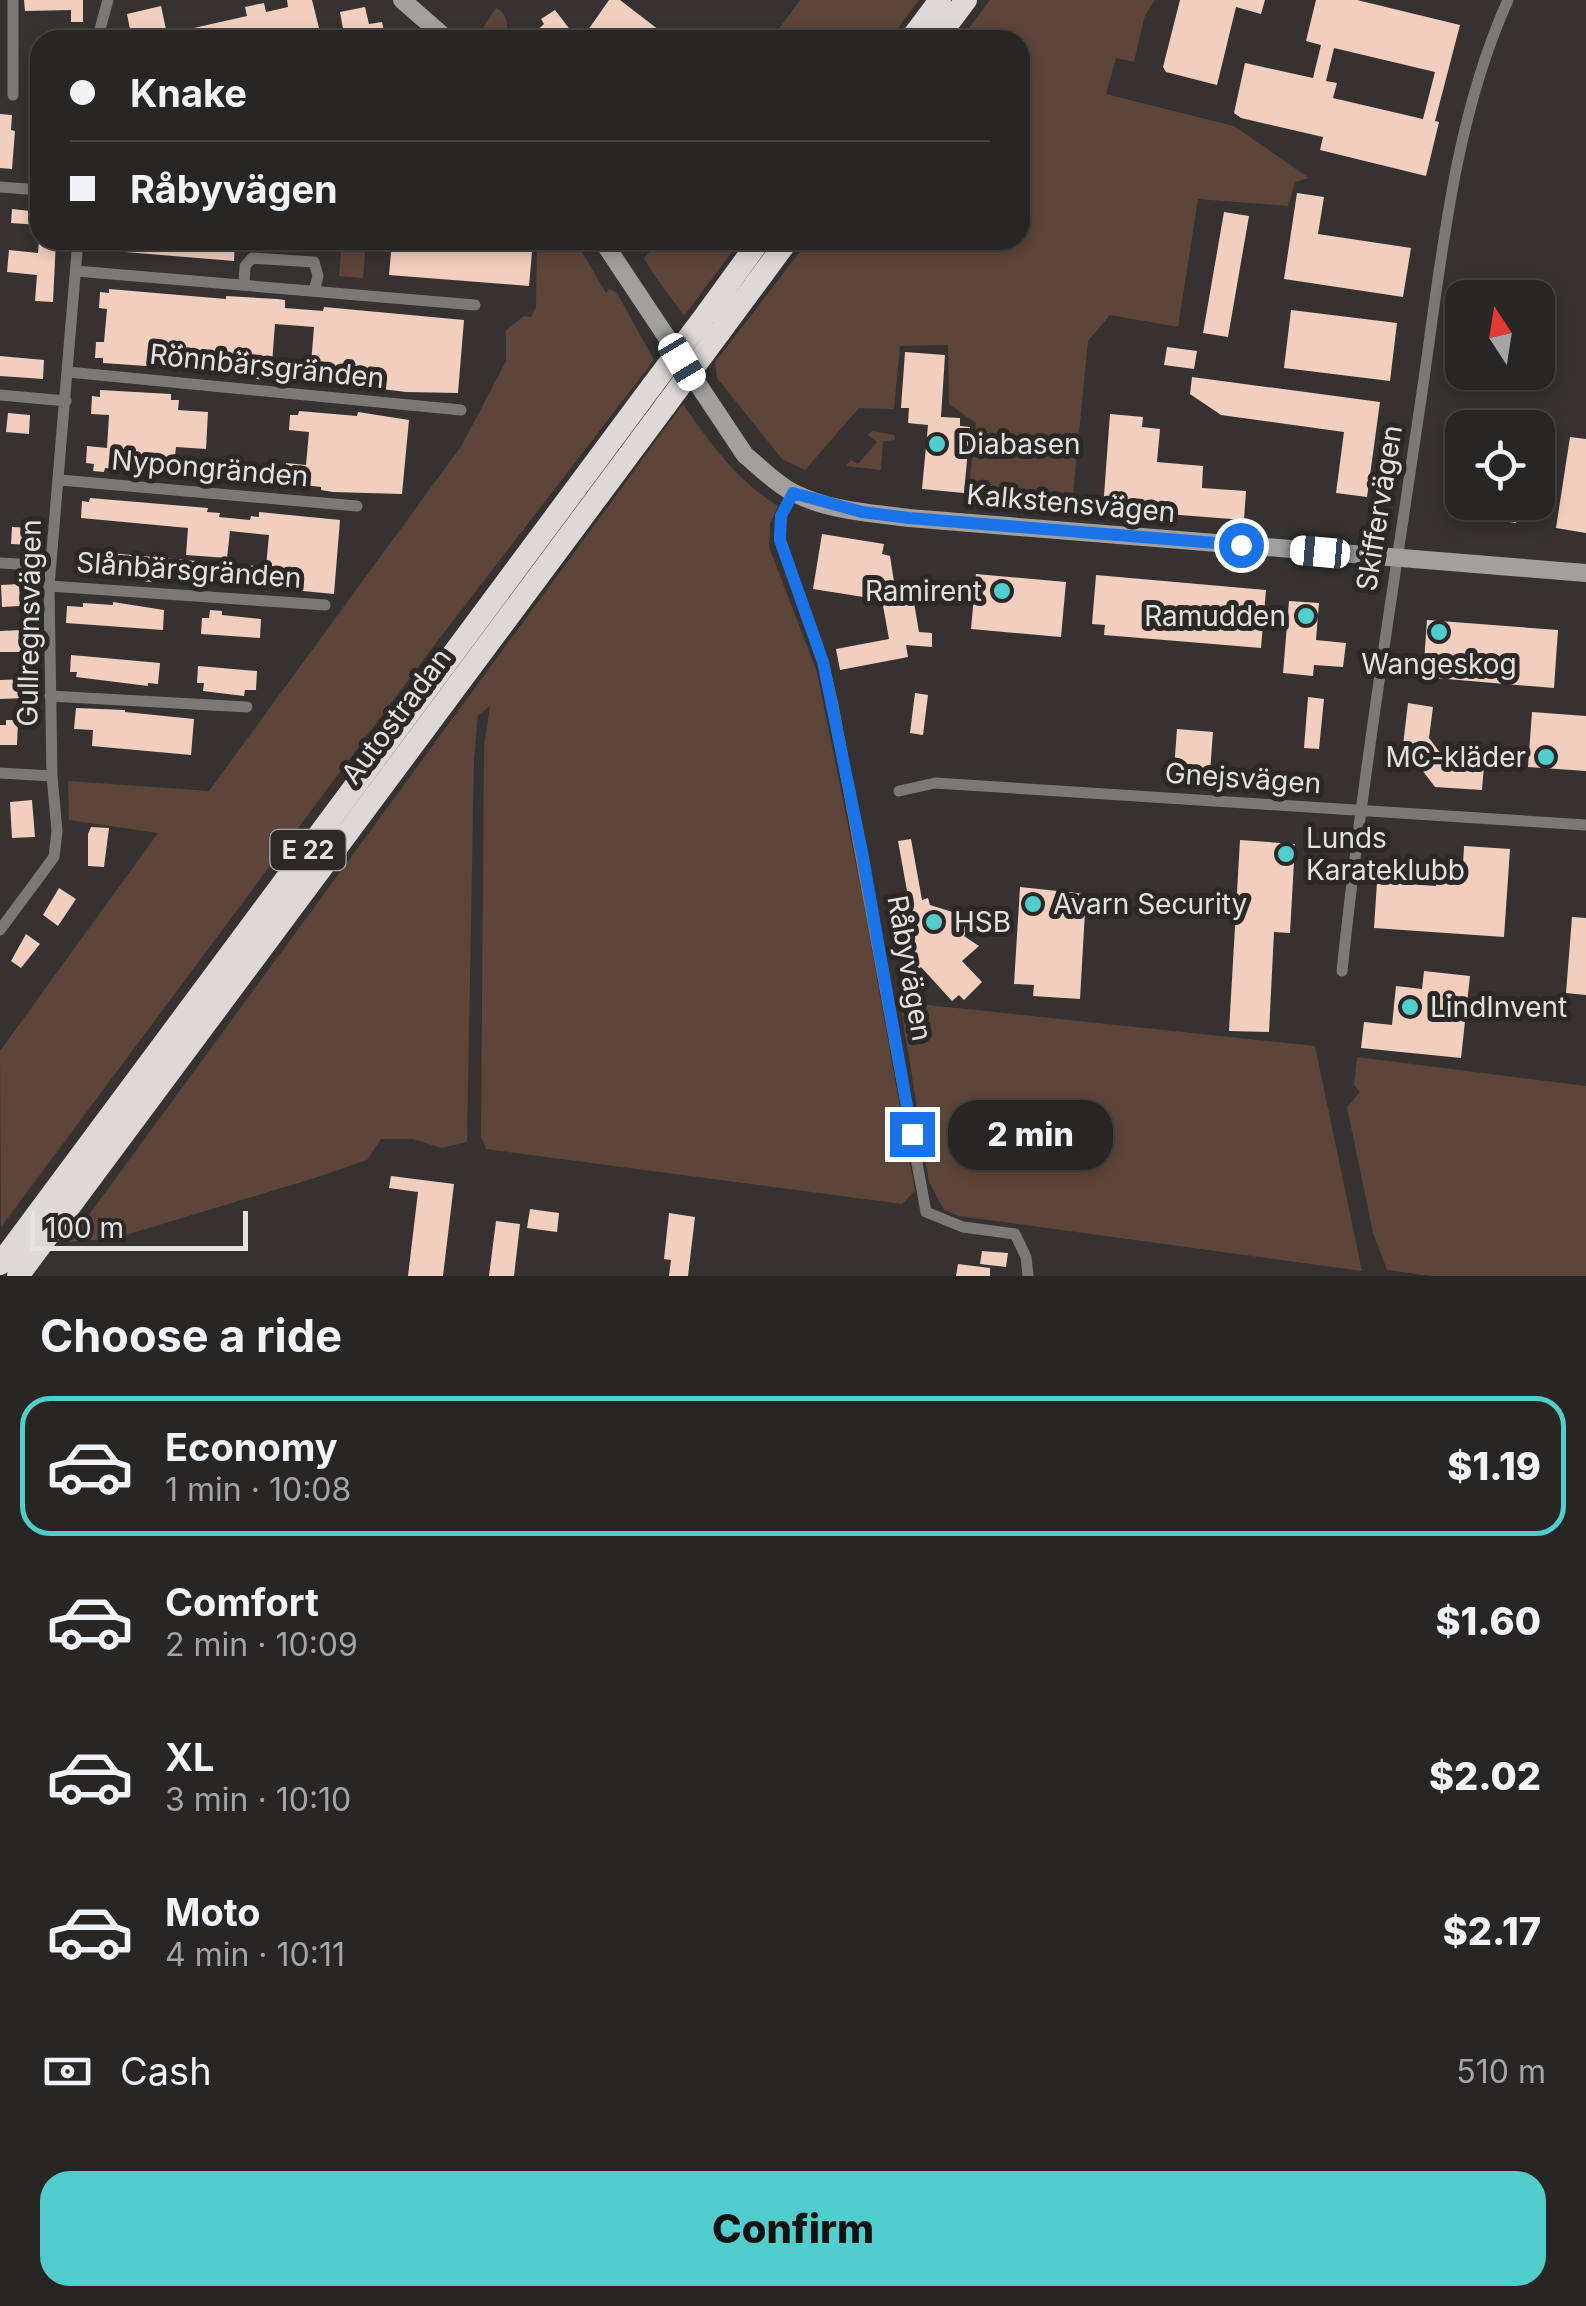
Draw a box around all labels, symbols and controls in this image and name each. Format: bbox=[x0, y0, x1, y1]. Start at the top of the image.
text: Knake bbox=[130, 70, 247, 116]
text: Råbyvägen bbox=[130, 166, 338, 212]
north arrow bbox=[1445, 280, 1555, 390]
map controls bbox=[1445, 280, 1555, 520]
car bbox=[654, 329, 710, 395]
street label: Rönnbärsgränden bbox=[148, 337, 386, 395]
button: locate bbox=[1445, 410, 1555, 520]
street label: Skiffervägen bbox=[1349, 423, 1409, 593]
place label: Diabasen bbox=[957, 427, 1081, 461]
marker: Diabasen bbox=[926, 433, 948, 455]
street label: Nypongränden bbox=[110, 442, 310, 494]
street label: Kalkstensvägen bbox=[965, 477, 1177, 529]
street label: Gullregnsvägen bbox=[10, 519, 48, 727]
route start bbox=[1219, 523, 1264, 568]
car bbox=[1289, 534, 1351, 570]
street label: Slånbärsgränden bbox=[75, 545, 303, 595]
place label: Ramirent bbox=[865, 574, 982, 608]
marker: Ramirent bbox=[991, 580, 1013, 602]
place label: Ramudden bbox=[1144, 599, 1286, 633]
marker: Ramudden bbox=[1295, 605, 1317, 627]
marker: Wangeskog bbox=[1428, 621, 1450, 643]
street label: Autostradan bbox=[334, 641, 458, 791]
place label: Wangeskog bbox=[1361, 647, 1517, 681]
place label: MC-kläder bbox=[1385, 740, 1526, 774]
marker: MC-kläder bbox=[1535, 746, 1557, 768]
street label: Gnejsvägen bbox=[1164, 756, 1322, 800]
place label: Lunds Karateklubb bbox=[1306, 821, 1465, 887]
road number: E 22 bbox=[270, 830, 346, 870]
marker: Lunds Karateklubb bbox=[1275, 843, 1297, 865]
place label: Avarn Security bbox=[1053, 887, 1247, 921]
street label: Råbyvägen bbox=[880, 893, 940, 1043]
marker: Avarn Security bbox=[1022, 893, 1044, 915]
place label: HSB bbox=[954, 905, 1011, 939]
marker: HSB bbox=[923, 911, 945, 933]
place label: LindInvent bbox=[1430, 990, 1567, 1024]
marker: LindInvent bbox=[1399, 996, 1421, 1018]
callout: 2 min bbox=[947, 1099, 1112, 1169]
route end bbox=[890, 1112, 935, 1157]
text: 2 min bbox=[987, 1115, 1074, 1154]
scale bar bbox=[30, 1206, 248, 1250]
text: 100 m bbox=[45, 1211, 124, 1245]
text: Choose a ride bbox=[40, 1308, 342, 1363]
icon: car bbox=[45, 1421, 135, 1511]
text: Economy bbox=[165, 1424, 338, 1470]
text: $1.19 bbox=[1447, 1443, 1541, 1489]
text: 1 min · 10:08 bbox=[165, 1470, 351, 1509]
icon: car bbox=[45, 1576, 135, 1666]
text: Comfort bbox=[165, 1579, 319, 1625]
text: $1.60 bbox=[1435, 1598, 1541, 1644]
text: 2 min · 10:09 bbox=[165, 1625, 358, 1664]
icon: car bbox=[45, 1731, 135, 1821]
text: XL bbox=[165, 1734, 215, 1780]
text: $2.02 bbox=[1429, 1753, 1541, 1799]
text: 3 min · 10:10 bbox=[165, 1780, 351, 1819]
icon: car bbox=[45, 1886, 135, 1976]
text: Moto bbox=[165, 1889, 261, 1935]
text: $2.17 bbox=[1443, 1908, 1541, 1954]
text: 4 min · 10:11 bbox=[165, 1935, 345, 1974]
icon: cash bbox=[40, 2044, 95, 2099]
text: Cash bbox=[120, 2048, 212, 2094]
text: 510 m bbox=[1456, 2052, 1546, 2091]
button: Confirm bbox=[40, 2171, 1546, 2286]

